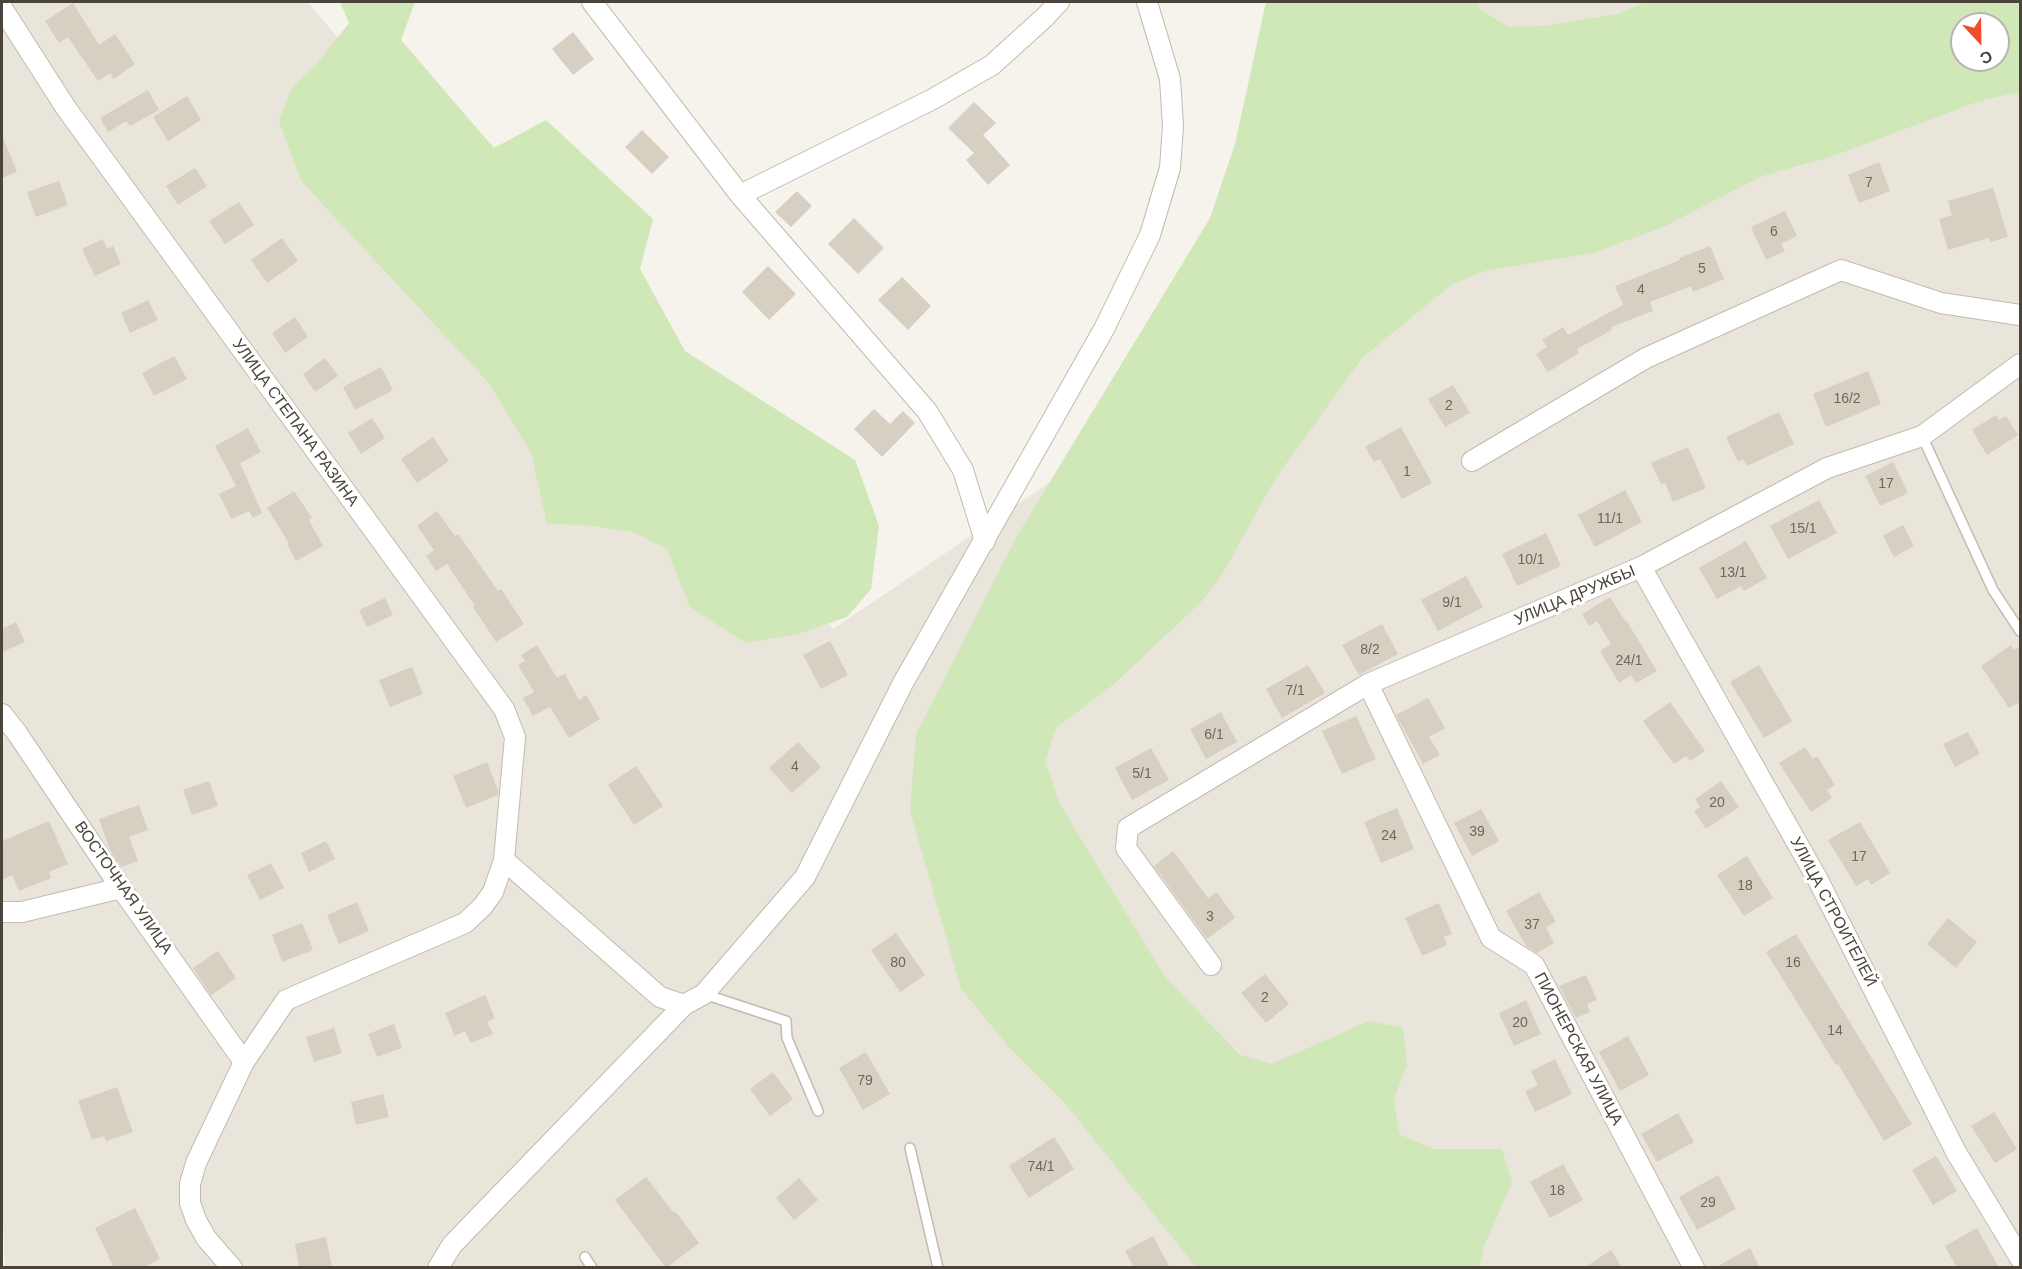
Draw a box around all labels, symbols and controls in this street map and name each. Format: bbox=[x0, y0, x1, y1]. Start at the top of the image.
north arrow bbox=[1950, 12, 2010, 72]
text: С bbox=[1978, 47, 1995, 67]
house number: 7 bbox=[1865, 175, 1873, 191]
house number: 6 bbox=[1770, 224, 1778, 240]
house number: 5 bbox=[1698, 261, 1706, 277]
house number: 4 bbox=[1637, 282, 1645, 298]
street label: УЛИЦА СТЕПАНА РАЗИНА bbox=[228, 335, 362, 511]
house number: 16/2 bbox=[1833, 391, 1861, 407]
house number: 2 bbox=[1445, 398, 1453, 414]
house number: 1 bbox=[1403, 464, 1411, 480]
house number: 17 bbox=[1878, 476, 1894, 492]
house number: 11/1 bbox=[1597, 511, 1623, 527]
house number: 15/1 bbox=[1789, 521, 1817, 537]
house number: 10/1 bbox=[1517, 552, 1545, 568]
street label: УЛИЦА ДРУЖБЫ bbox=[1512, 562, 1638, 630]
house number: 13/1 bbox=[1719, 565, 1747, 581]
house number: 9/1 bbox=[1442, 595, 1462, 611]
house number: 8/2 bbox=[1360, 642, 1380, 658]
house number: 24/1 bbox=[1615, 653, 1643, 669]
house number: 7/1 bbox=[1285, 683, 1305, 699]
house number: 6/1 bbox=[1204, 727, 1224, 743]
house number: 4 bbox=[791, 759, 799, 775]
house number: 5/1 bbox=[1132, 766, 1152, 782]
house number: 20 bbox=[1709, 795, 1725, 811]
street label: ВОСТОЧНАЯ УЛИЦА bbox=[70, 818, 176, 958]
house number: 39 bbox=[1469, 824, 1485, 840]
house number: 24 bbox=[1381, 828, 1397, 844]
street label: УЛИЦА СТРОИТЕЛЕЙ bbox=[1785, 834, 1881, 990]
house number: 17 bbox=[1851, 849, 1867, 865]
house number: 18 bbox=[1737, 878, 1753, 894]
house number: 3 bbox=[1206, 909, 1214, 925]
house number: 37 bbox=[1524, 917, 1540, 933]
house number: 80 bbox=[890, 955, 906, 971]
house number: 16 bbox=[1785, 955, 1801, 971]
street label: ПИОНЕРСКАЯ УЛИЦА bbox=[1530, 970, 1626, 1128]
house number: 2 bbox=[1261, 990, 1269, 1006]
house number: 20 bbox=[1512, 1015, 1528, 1031]
house number: 14 bbox=[1827, 1023, 1843, 1039]
house number: 79 bbox=[857, 1073, 873, 1089]
house number: 74/1 bbox=[1027, 1159, 1055, 1175]
house number: 18 bbox=[1549, 1183, 1565, 1199]
house number: 29 bbox=[1700, 1195, 1716, 1211]

